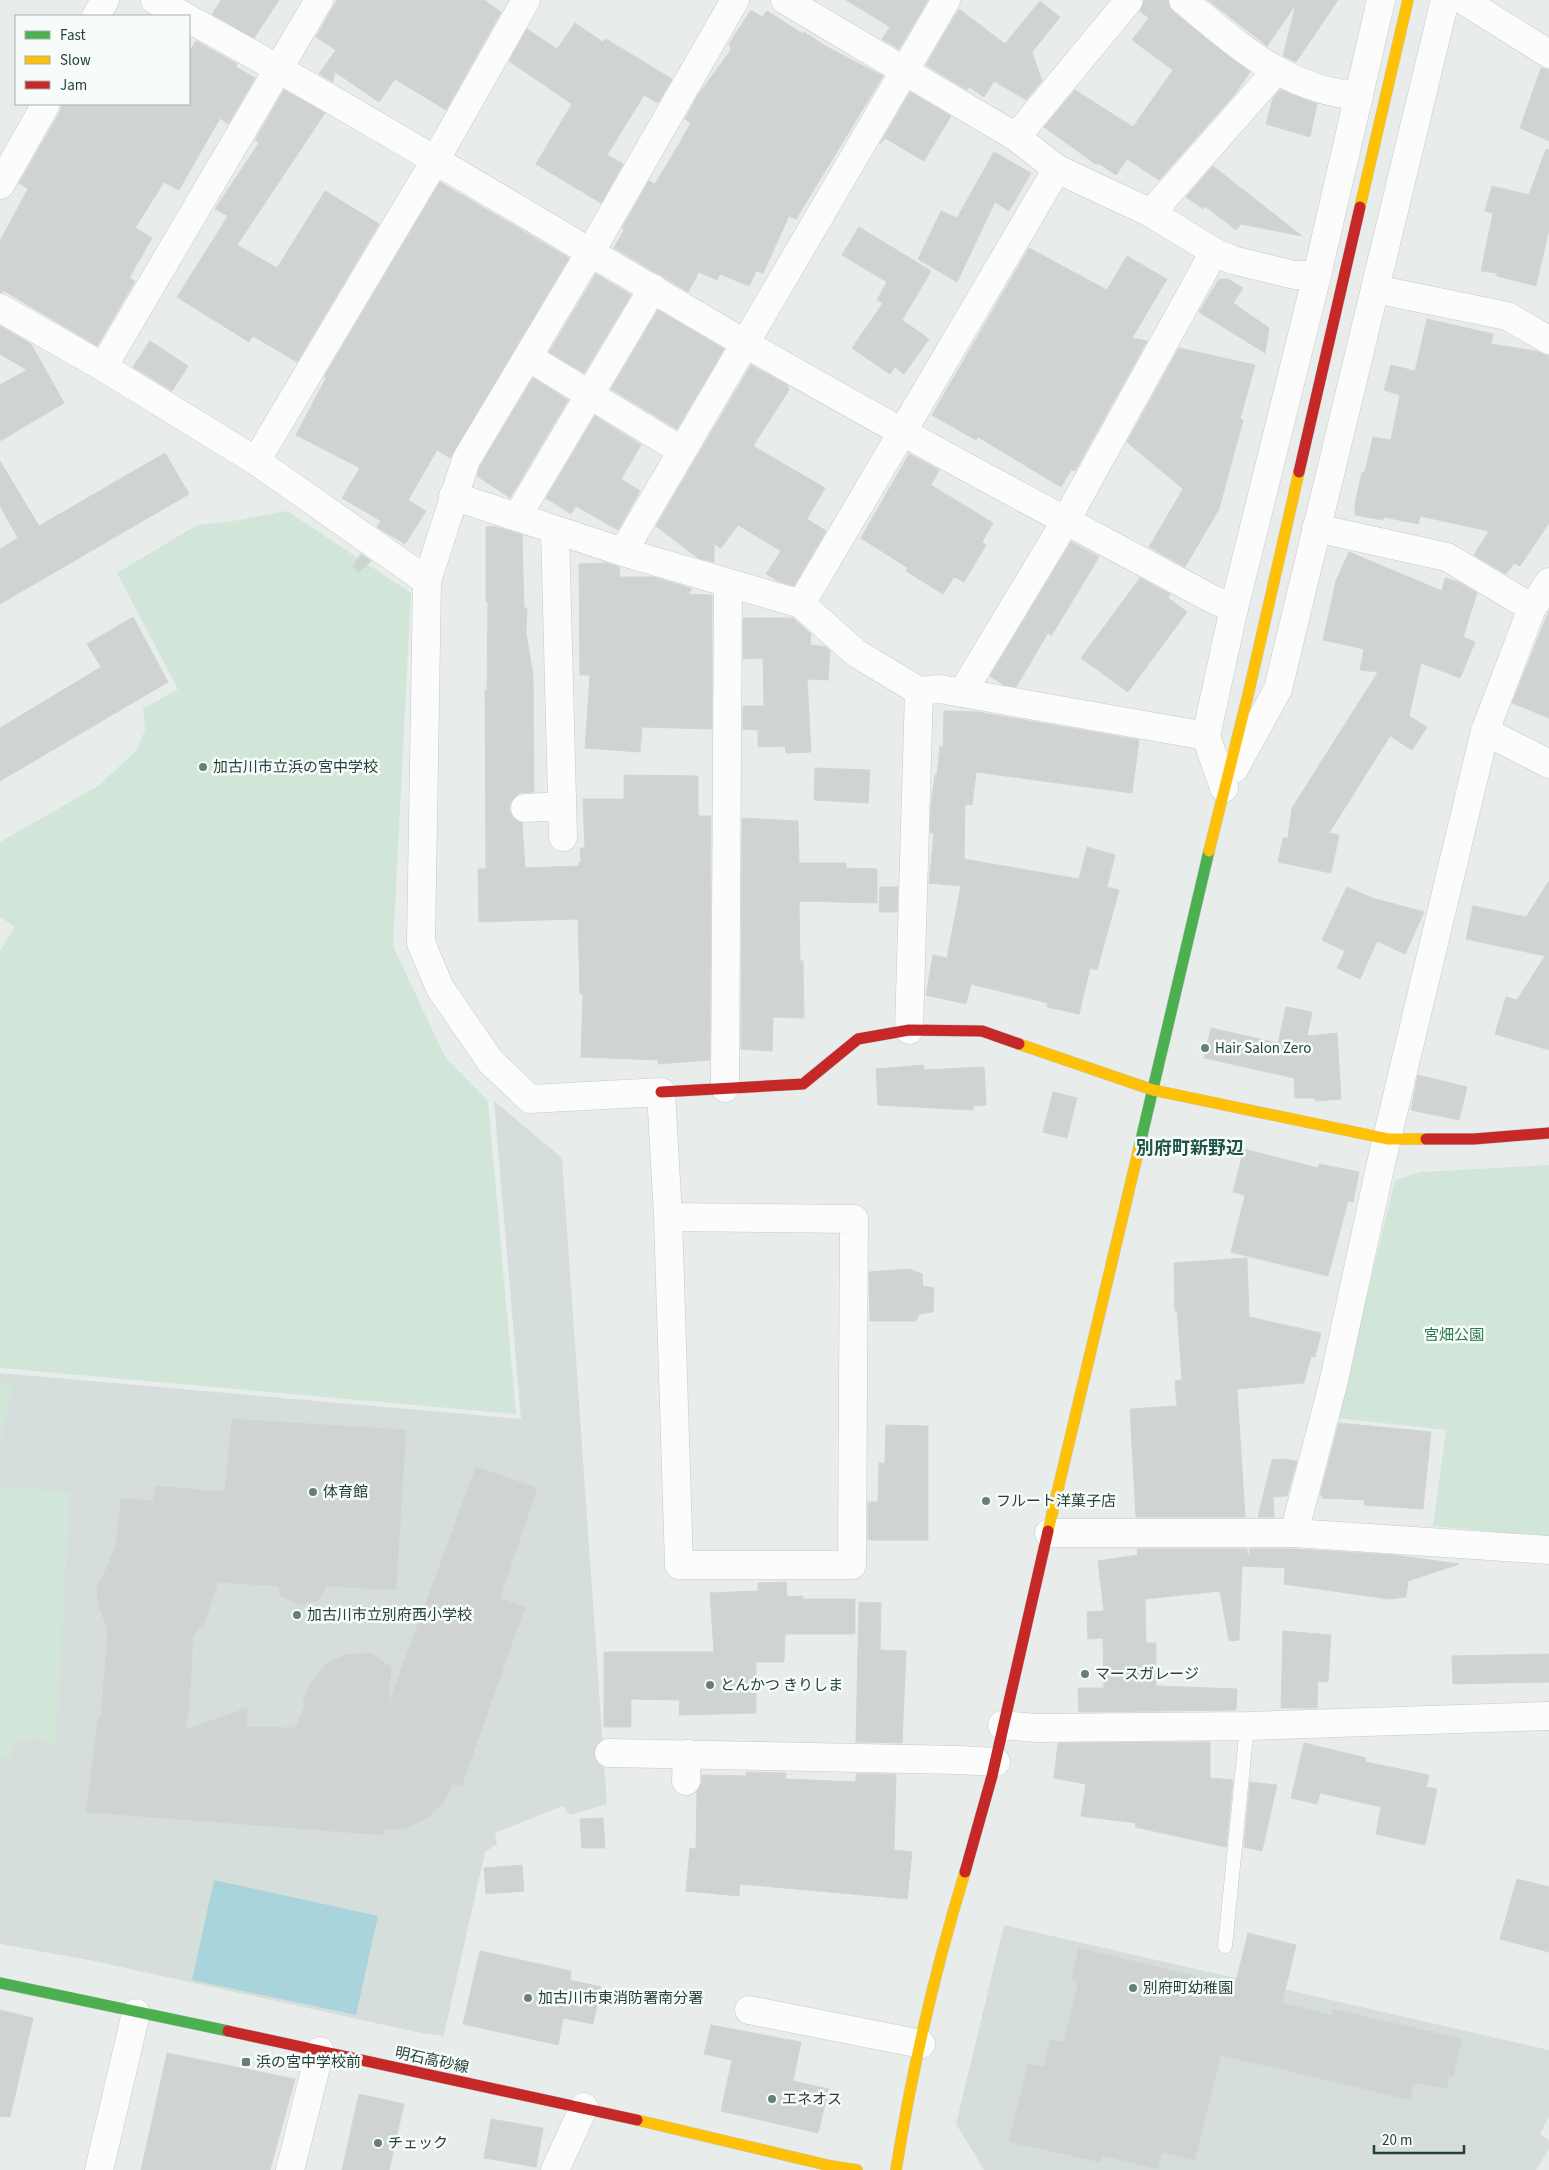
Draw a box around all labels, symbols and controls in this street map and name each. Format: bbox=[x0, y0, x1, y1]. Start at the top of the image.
legend bbox=[15, 15, 190, 105]
text: Fast bbox=[60, 25, 86, 46]
text: Slow bbox=[60, 50, 91, 71]
text: Jam bbox=[60, 75, 87, 96]
place label: 加古川市立浜の宮中学校 bbox=[213, 757, 378, 778]
marker: 加古川市立浜の宮中学校 bbox=[197, 761, 209, 773]
place label: Hair Salon Zero bbox=[1215, 1038, 1311, 1059]
marker: Hair Salon Zero bbox=[1199, 1042, 1211, 1054]
district label: 別府町新野辺 bbox=[1136, 1136, 1244, 1161]
park label: 宮畑公園 bbox=[1424, 1325, 1484, 1346]
place label: 体育館 bbox=[323, 1482, 368, 1503]
marker: 体育館 bbox=[307, 1486, 319, 1498]
place label: フルート洋菓子店 bbox=[996, 1491, 1116, 1512]
marker: フルート洋菓子店 bbox=[980, 1495, 992, 1507]
place label: 加古川市立別府西小学校 bbox=[307, 1605, 472, 1626]
marker: 加古川市立別府西小学校 bbox=[291, 1609, 303, 1621]
place label: マースガレージ bbox=[1095, 1664, 1199, 1685]
marker: マースガレージ bbox=[1079, 1668, 1091, 1680]
place label: とんかつ きりしま bbox=[720, 1675, 843, 1696]
marker: とんかつ きりしま bbox=[704, 1679, 716, 1691]
place label: 別府町幼稚園 bbox=[1143, 1978, 1233, 1999]
marker: 別府町幼稚園 bbox=[1127, 1982, 1139, 1994]
place label: 加古川市東消防署南分署 bbox=[538, 1988, 703, 2009]
marker: 加古川市東消防署南分署 bbox=[522, 1992, 534, 2004]
street label: 明石高砂線 bbox=[393, 2042, 471, 2079]
place label: 浜の宮中学校前 bbox=[256, 2052, 361, 2073]
marker: 浜の宮中学校前 bbox=[240, 2056, 252, 2068]
place label: エネオス bbox=[782, 2089, 842, 2110]
marker: エネオス bbox=[766, 2093, 778, 2105]
scale bar bbox=[1374, 2122, 1464, 2154]
text: 20 m bbox=[1382, 2130, 1412, 2151]
place label: チェック bbox=[388, 2133, 448, 2154]
marker: チェック bbox=[372, 2137, 384, 2149]

